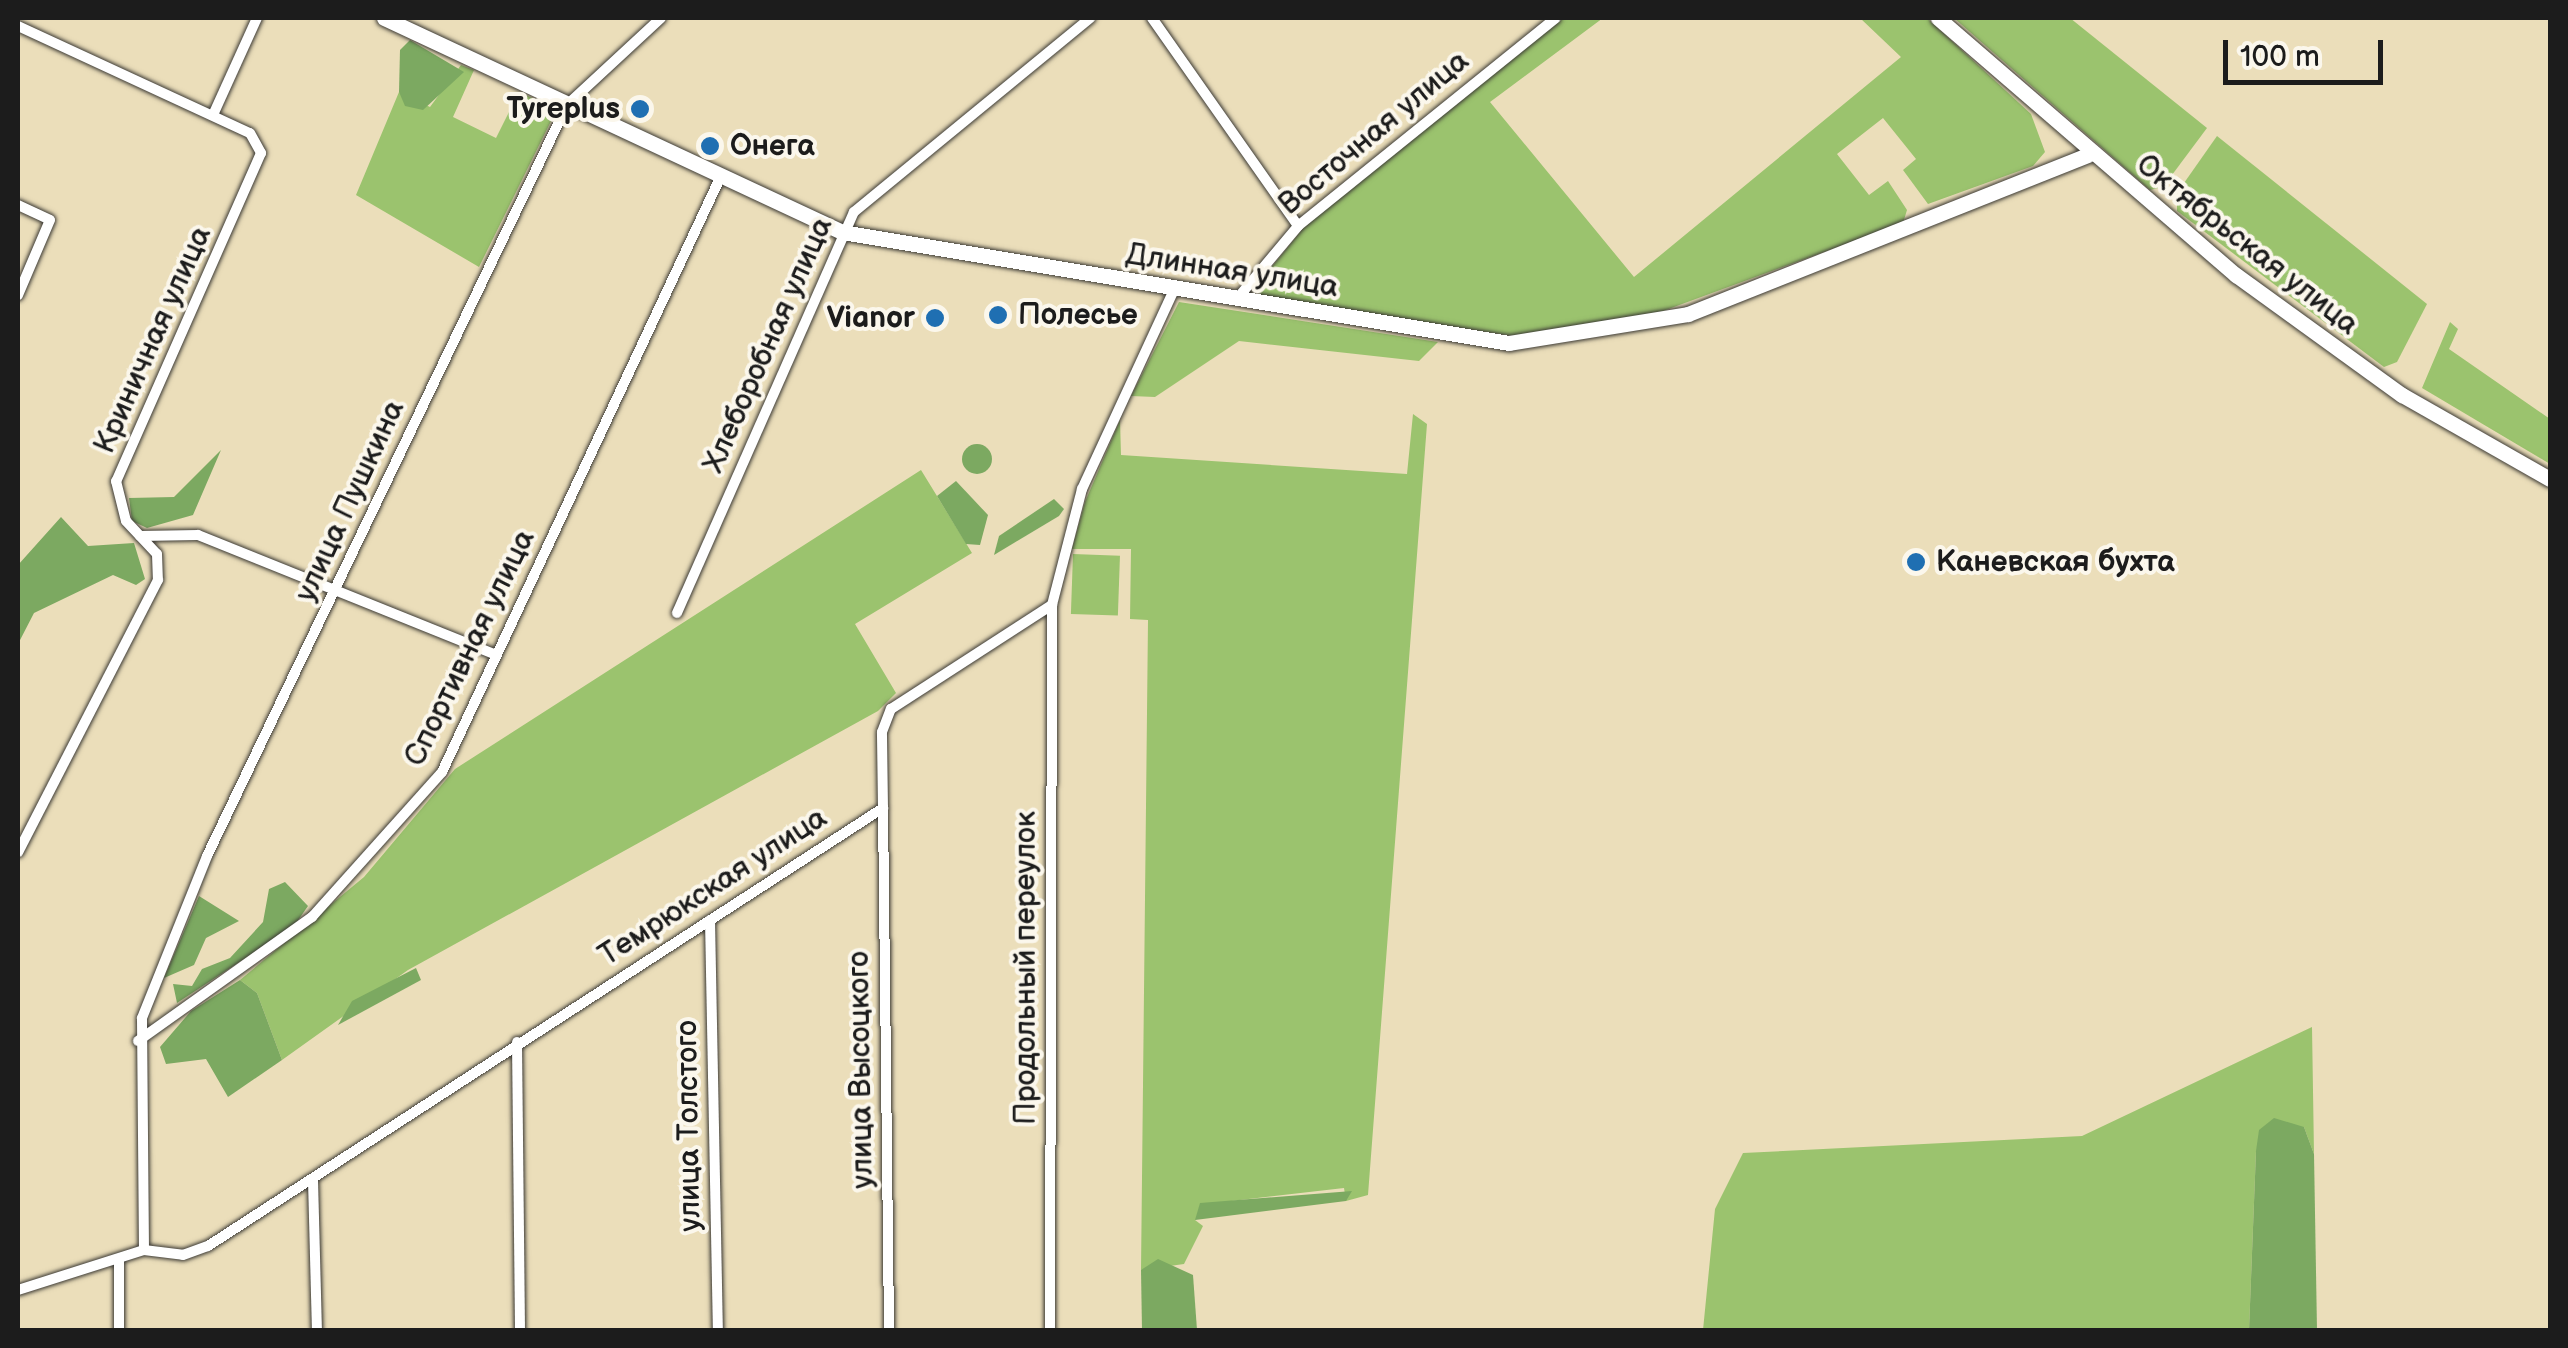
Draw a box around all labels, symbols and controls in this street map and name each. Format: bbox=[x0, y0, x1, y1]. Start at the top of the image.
scale bar bbox=[2228, 20, 2388, 82]
text: 100 m bbox=[2240, 39, 2320, 75]
street label: Восточная улица bbox=[1272, 43, 1476, 223]
place label: Tyreplus bbox=[506, 91, 620, 127]
marker: Tyreplus bbox=[629, 98, 651, 120]
place label: Онега bbox=[730, 128, 815, 164]
marker: Онега bbox=[699, 135, 721, 157]
street label: Октябрьская улица bbox=[2129, 147, 2365, 343]
street label: Хлеборобная улица bbox=[696, 212, 840, 478]
street label: Криничная улица bbox=[87, 221, 219, 459]
street label: Длинная улица bbox=[1123, 236, 1341, 306]
place label: Полесье bbox=[1018, 297, 1138, 333]
place label: Vianor bbox=[826, 300, 915, 336]
marker: Полесье bbox=[987, 304, 1009, 326]
marker: Vianor bbox=[924, 307, 946, 329]
street label: улица Пушкина bbox=[288, 395, 412, 607]
street label: Спортивная улица bbox=[397, 524, 543, 772]
place label: Каневская бухта bbox=[1936, 544, 2175, 580]
marker: Каневская бухта bbox=[1905, 551, 1927, 573]
street label: Темрюкская улица bbox=[592, 800, 834, 974]
street label: Продольный переулок bbox=[1008, 811, 1044, 1125]
street label: улица Высоцкого bbox=[841, 951, 881, 1189]
street label: улица Толстого bbox=[669, 1020, 709, 1232]

